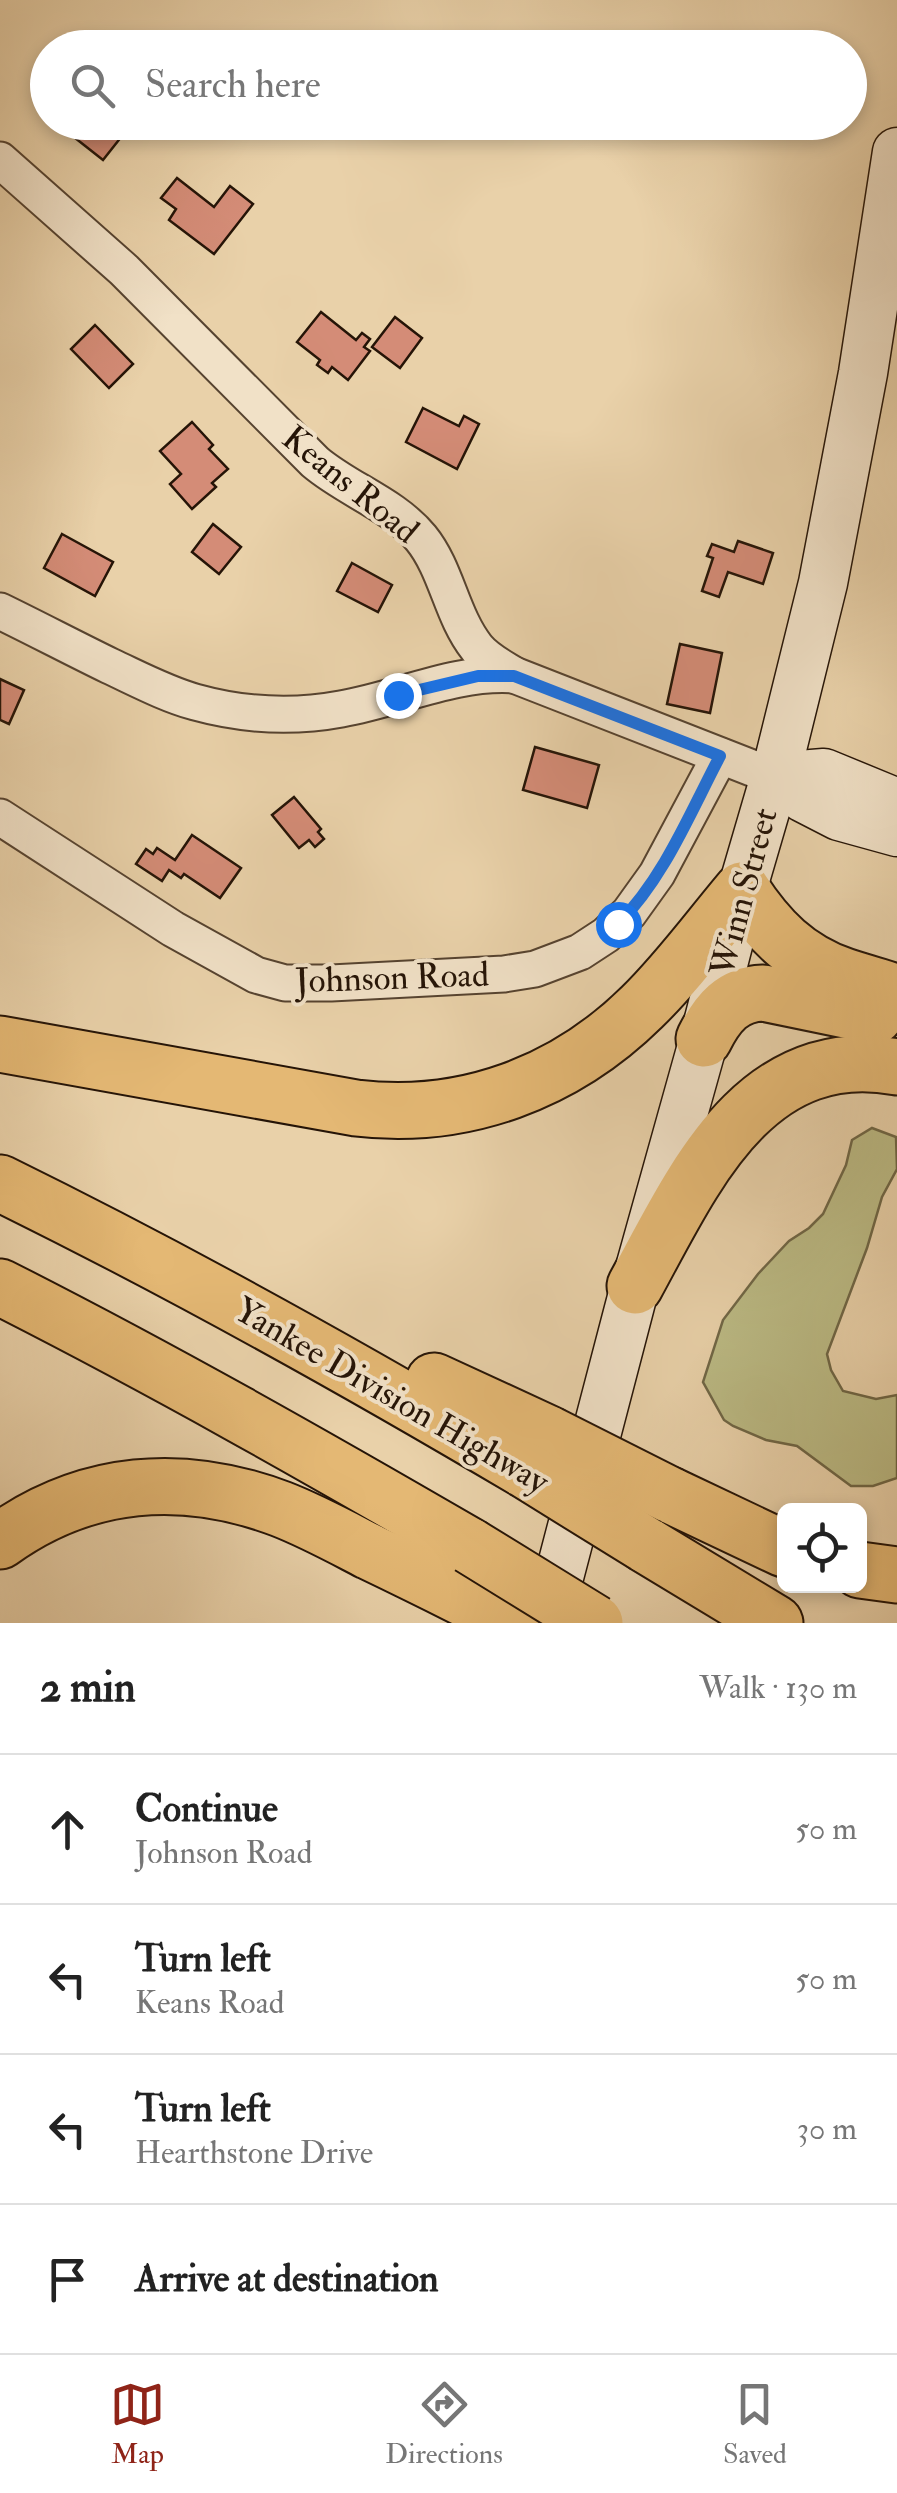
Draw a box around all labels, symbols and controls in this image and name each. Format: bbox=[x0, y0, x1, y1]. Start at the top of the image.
search box bbox=[30, 30, 867, 140]
icon: search bbox=[65, 58, 120, 113]
text: Search here bbox=[145, 61, 321, 109]
street label: Keans Road bbox=[273, 416, 428, 553]
route end bbox=[376, 673, 422, 719]
street label: Winn Street bbox=[700, 803, 788, 982]
route start bbox=[596, 902, 642, 948]
street label: Johnson Road bbox=[293, 953, 490, 1003]
street label: Yankee Division Highway bbox=[226, 1288, 557, 1504]
map controls bbox=[777, 1503, 867, 1593]
button: locate bbox=[777, 1503, 867, 1593]
text: 2 min bbox=[40, 1662, 136, 1714]
text: Walk · 130 m bbox=[699, 1668, 857, 1708]
text: Continue bbox=[135, 1785, 278, 1833]
icon: ahead bbox=[40, 1802, 95, 1857]
text: 50 m bbox=[795, 1809, 857, 1849]
text: Johnson Road bbox=[135, 1833, 312, 1873]
text: Turn left bbox=[135, 1935, 271, 1983]
icon: left bbox=[40, 1952, 95, 2007]
text: 50 m bbox=[795, 1959, 857, 1999]
text: Keans Road bbox=[135, 1983, 285, 2023]
text: Turn left bbox=[135, 2085, 271, 2133]
icon: left bbox=[40, 2102, 95, 2157]
text: 30 m bbox=[797, 2109, 857, 2149]
text: Hearthstone Drive bbox=[135, 2133, 373, 2173]
icon: arrive bbox=[40, 2252, 95, 2307]
text: Arrive at destination bbox=[135, 2255, 439, 2303]
tab: Map bbox=[110, 2377, 165, 2472]
tab: Directions bbox=[385, 2377, 503, 2472]
tab: Saved bbox=[723, 2377, 787, 2472]

